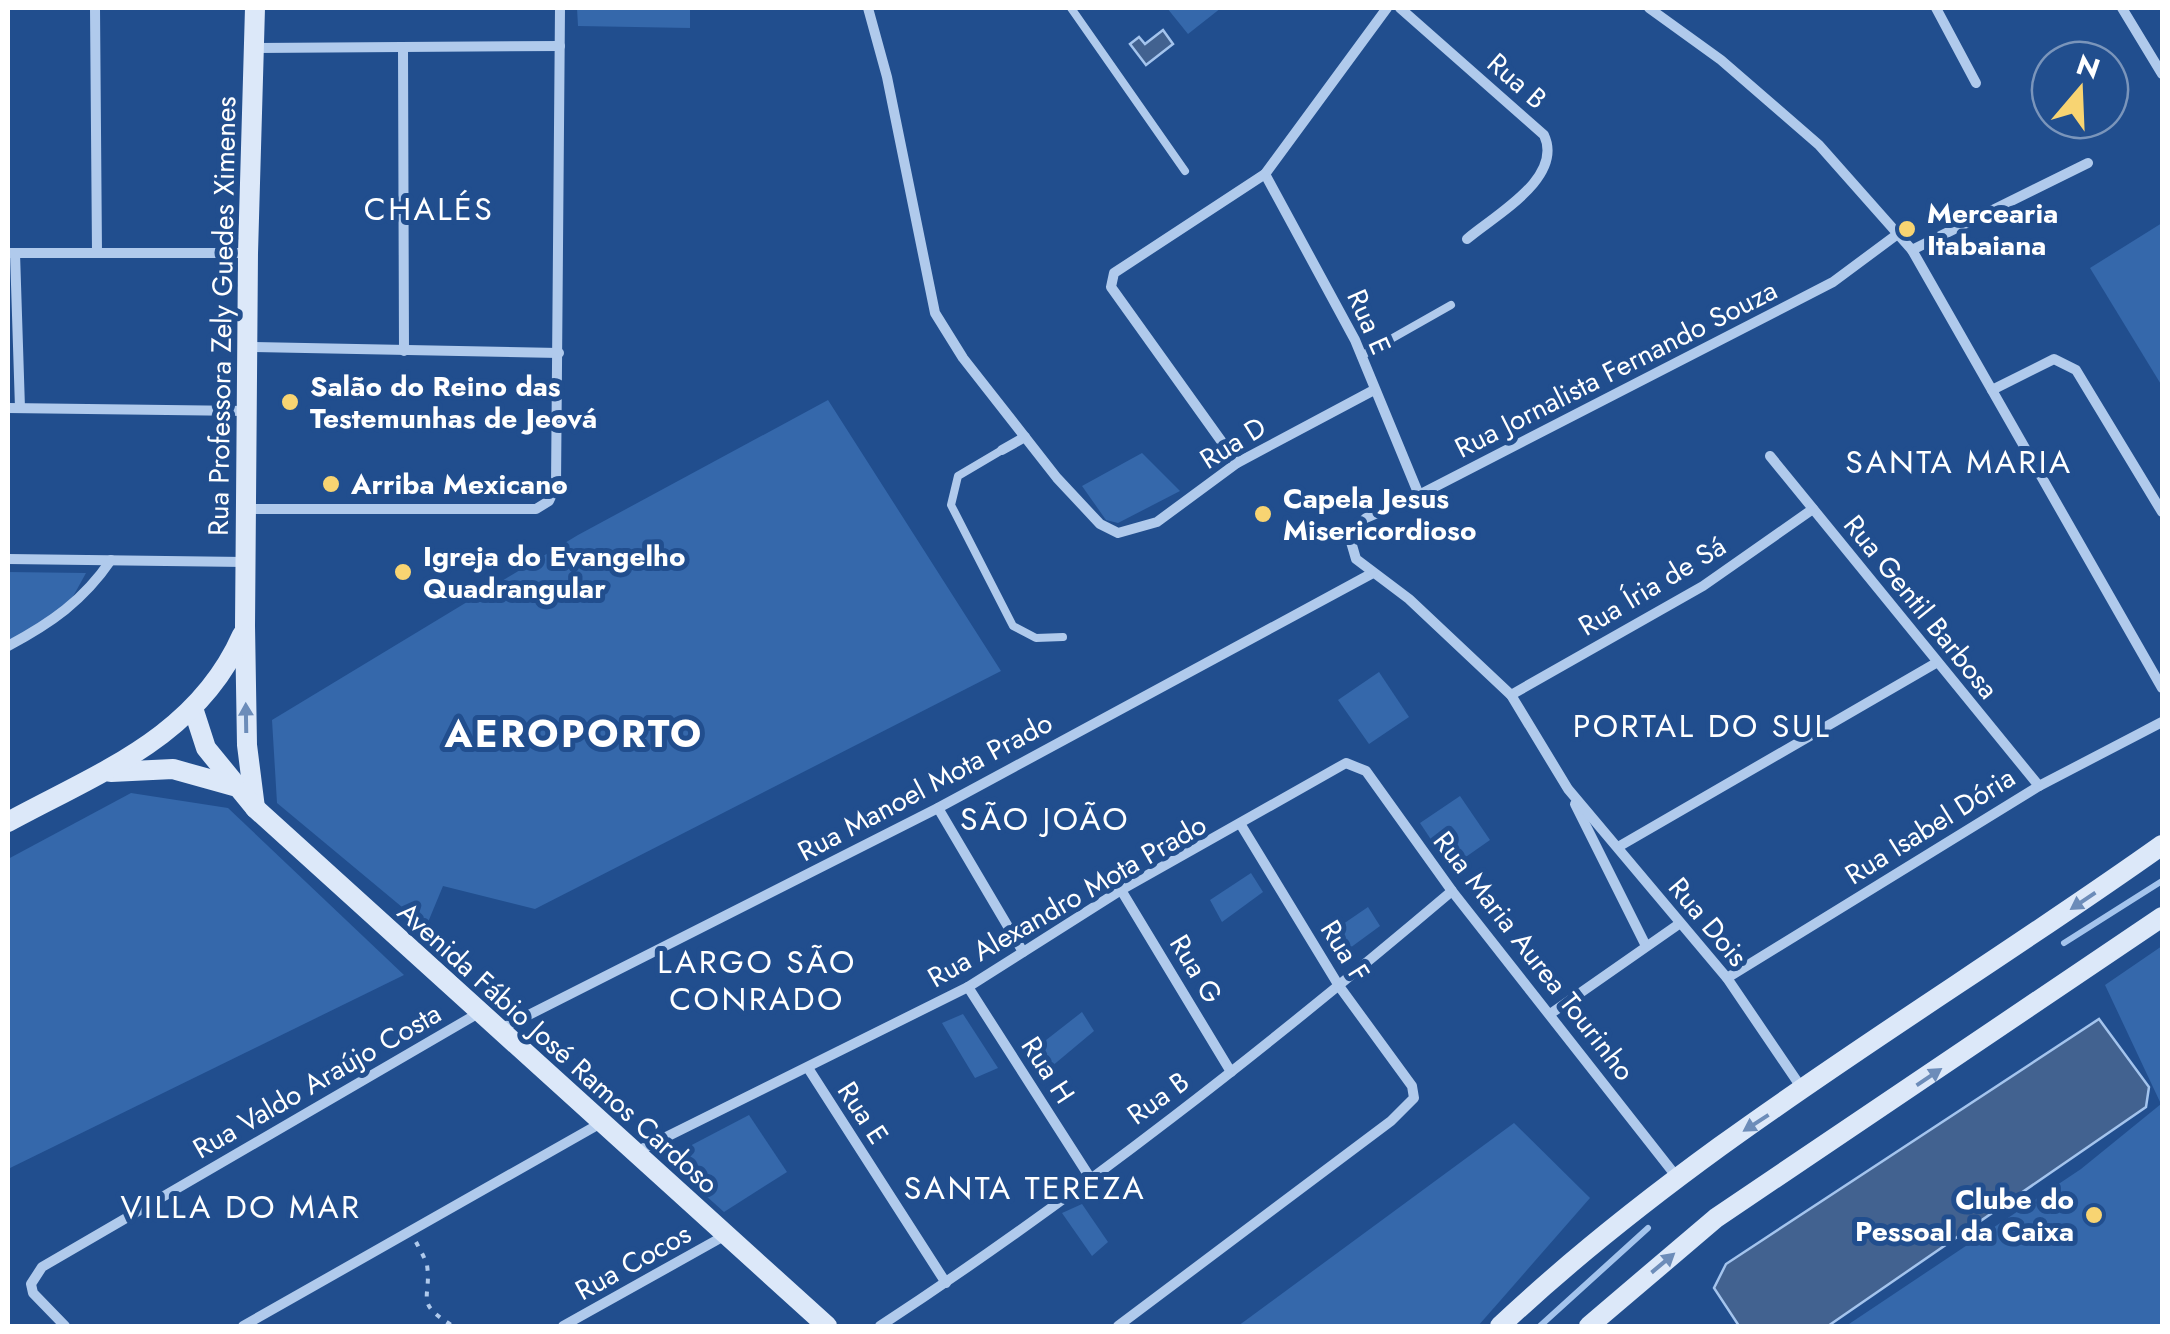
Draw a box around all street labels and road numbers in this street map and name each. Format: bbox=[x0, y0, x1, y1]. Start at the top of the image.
street label: Rua B bbox=[1478, 43, 1556, 119]
street label: Rua Professora Zely Guedes Ximenes bbox=[198, 96, 246, 536]
street label: Rua Jornalista Fernando Souza bbox=[1448, 270, 1784, 468]
street label: Rua E bbox=[1337, 283, 1401, 361]
street label: Rua D bbox=[1192, 407, 1274, 479]
street label: Rua Gentil Barbosa bbox=[1834, 506, 2008, 708]
street label: Rua Íria de Sá bbox=[1570, 526, 1734, 646]
street label: Rua Manoel Mota Prado bbox=[790, 702, 1060, 872]
street label: Rua Isabel Dória bbox=[1837, 757, 2023, 895]
street label: Rua Alexandro Mota Prado bbox=[920, 804, 1214, 998]
street label: Rua Maria Aurea Tourinho bbox=[1423, 822, 1645, 1090]
street label: Rua Dois bbox=[1659, 869, 1757, 975]
street label: Avenida Fábio José Ramos Cardoso bbox=[388, 892, 728, 1204]
street label: Rua F bbox=[1310, 912, 1380, 990]
street label: Rua G bbox=[1159, 927, 1233, 1011]
street label: Rua Valdo Araújo Costa bbox=[185, 993, 449, 1169]
street label: Rua H bbox=[1011, 1029, 1085, 1111]
street label: Rua B bbox=[1118, 1061, 1198, 1135]
street label: Rua E bbox=[827, 1073, 899, 1153]
street label: Rua Cocos bbox=[568, 1213, 698, 1311]

